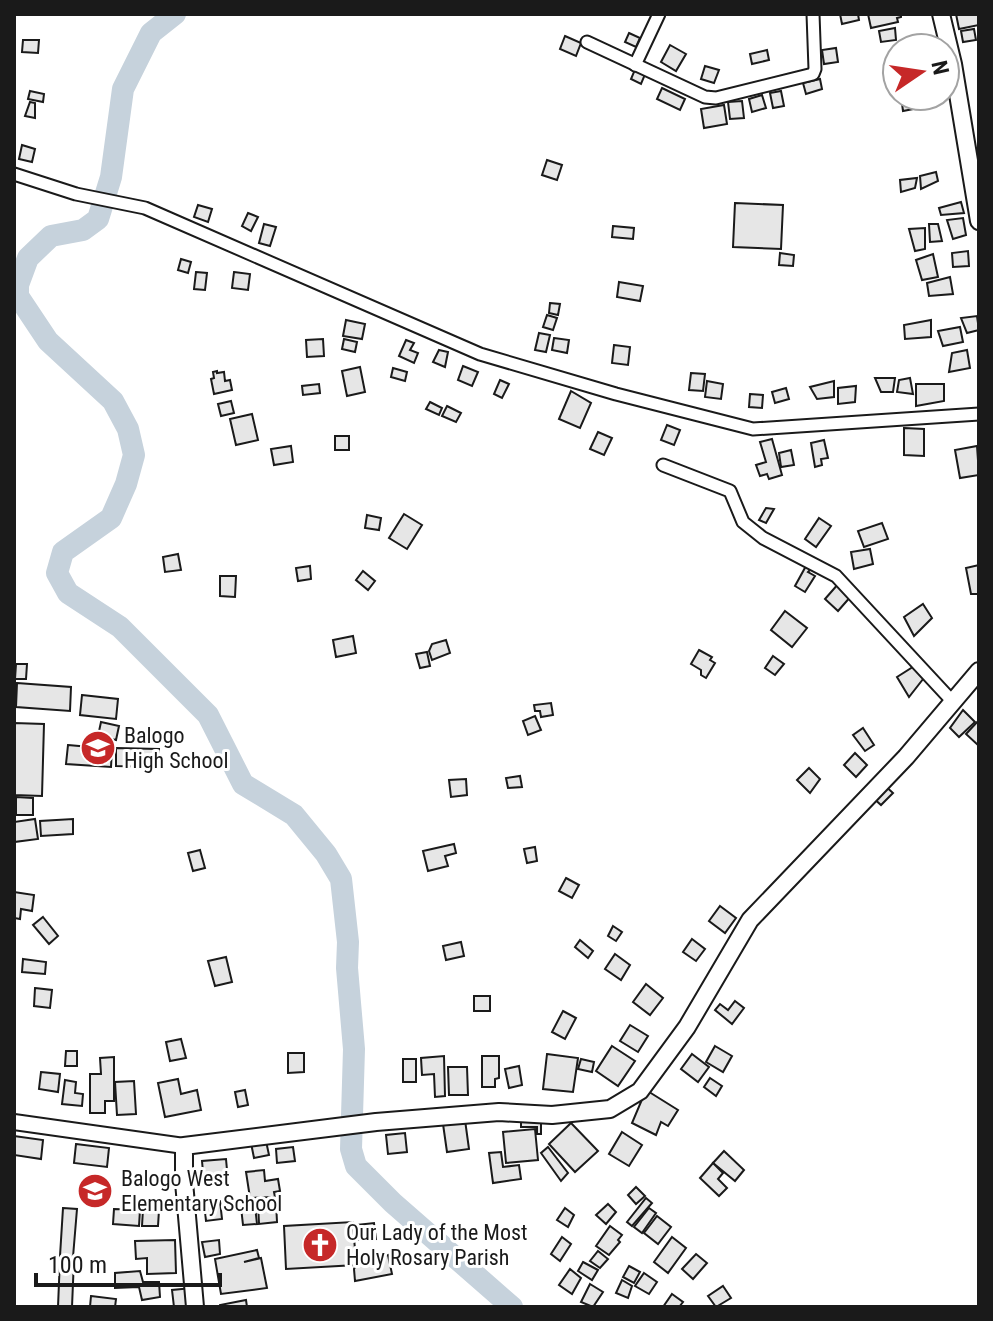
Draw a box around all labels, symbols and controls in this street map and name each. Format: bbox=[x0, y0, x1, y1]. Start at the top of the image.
north arrow bbox=[881, 32, 961, 112]
text: N bbox=[926, 58, 954, 77]
place label: Balogo High School bbox=[124, 723, 229, 773]
school or university icon: Balogo High School bbox=[79, 729, 117, 767]
place label: Balogo West Elementary School bbox=[121, 1166, 282, 1216]
school or university icon: Balogo West Elementary School bbox=[76, 1172, 114, 1210]
place label: Our Lady of the Most Holy Rosary Parish bbox=[346, 1220, 528, 1270]
church icon: Our Lady of the Most Holy Rosary Parish bbox=[301, 1226, 339, 1264]
scale bar bbox=[36, 1237, 220, 1287]
text: 100 m bbox=[48, 1251, 107, 1279]

